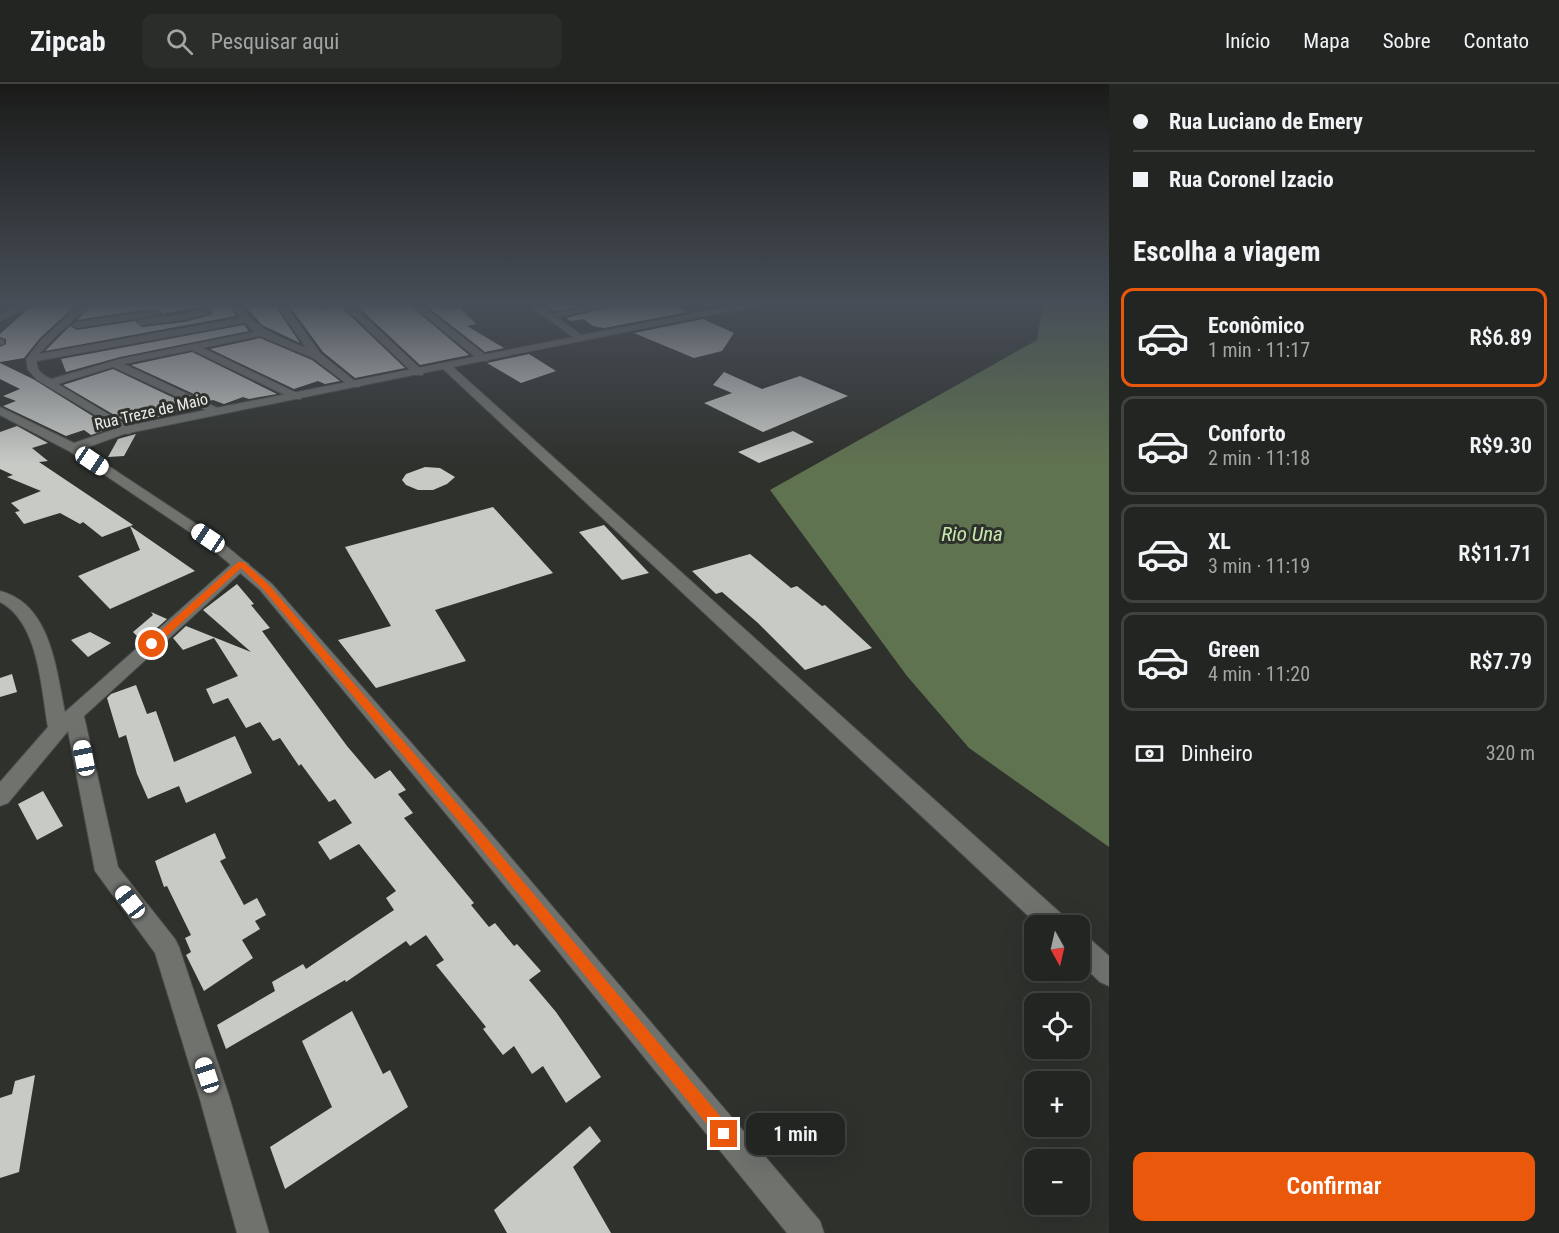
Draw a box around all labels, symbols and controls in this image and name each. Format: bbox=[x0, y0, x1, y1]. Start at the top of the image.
search box bbox=[142, 14, 562, 68]
text: Zipcab bbox=[30, 25, 106, 58]
icon: search bbox=[163, 25, 196, 58]
text: Pesquisar aqui bbox=[211, 29, 339, 54]
text: Início bbox=[1225, 29, 1270, 53]
text: Mapa bbox=[1303, 29, 1350, 53]
text: Sobre bbox=[1383, 29, 1431, 53]
text: Contato bbox=[1464, 29, 1529, 53]
text: Rua Luciano de Emery bbox=[1169, 109, 1363, 134]
text: Rua Coronel Izacio bbox=[1169, 167, 1334, 192]
text: Escolha a viagem bbox=[1133, 236, 1321, 268]
icon: car bbox=[1136, 311, 1190, 365]
text: Econômico bbox=[1208, 313, 1304, 338]
text: R$6.89 bbox=[1469, 325, 1532, 350]
text: 1 min · 11:17 bbox=[1208, 338, 1310, 362]
street label: Rua Treze de Maio bbox=[93, 389, 210, 434]
icon: car bbox=[1136, 419, 1190, 473]
text: Conforto bbox=[1208, 421, 1286, 446]
text: R$9.30 bbox=[1469, 433, 1532, 458]
car bbox=[72, 443, 112, 479]
text: 2 min · 11:18 bbox=[1208, 446, 1310, 470]
car bbox=[188, 520, 228, 556]
water label: Rio Una bbox=[941, 522, 1003, 546]
icon: car bbox=[1136, 527, 1190, 581]
text: XL bbox=[1208, 529, 1231, 554]
text: R$11.71 bbox=[1458, 541, 1532, 566]
text: 3 min · 11:19 bbox=[1208, 554, 1310, 578]
route start bbox=[138, 630, 165, 657]
icon: car bbox=[1136, 635, 1190, 689]
text: Green bbox=[1208, 637, 1260, 662]
text: R$7.79 bbox=[1469, 649, 1532, 674]
text: 4 min · 11:20 bbox=[1208, 662, 1310, 686]
icon: cash bbox=[1133, 737, 1166, 770]
car bbox=[72, 739, 96, 777]
text: Dinheiro bbox=[1181, 741, 1253, 766]
text: 320 m bbox=[1486, 741, 1535, 765]
car bbox=[112, 882, 148, 922]
north arrow bbox=[1024, 915, 1090, 981]
map controls bbox=[1024, 915, 1090, 1215]
button: locate bbox=[1024, 993, 1090, 1059]
car bbox=[193, 1055, 221, 1095]
button: + bbox=[1024, 1071, 1090, 1137]
callout: 1 min bbox=[745, 1113, 844, 1155]
route end bbox=[710, 1120, 737, 1147]
text: 1 min bbox=[773, 1122, 818, 1146]
button: − bbox=[1024, 1149, 1090, 1215]
button: Confirmar bbox=[1133, 1152, 1535, 1221]

